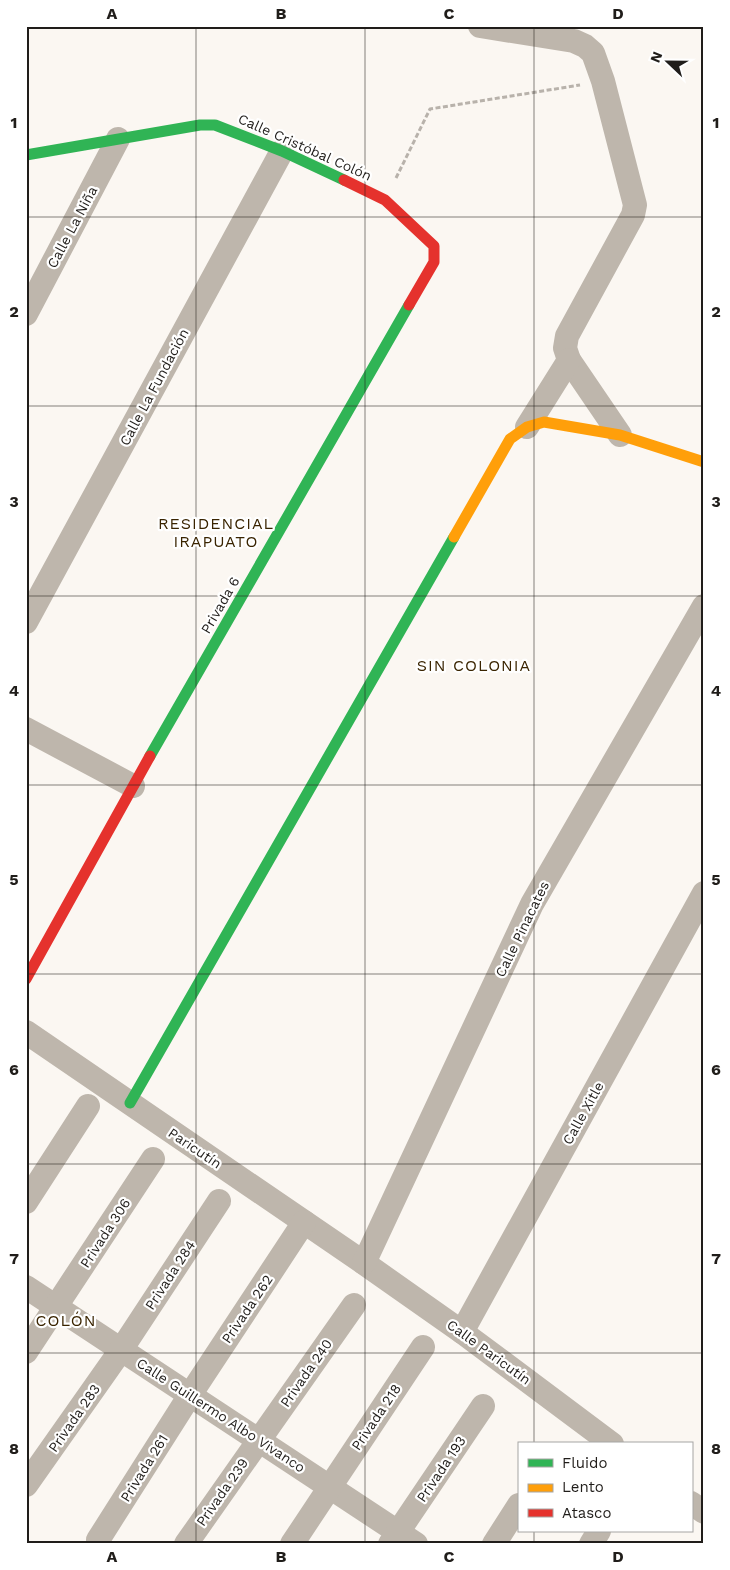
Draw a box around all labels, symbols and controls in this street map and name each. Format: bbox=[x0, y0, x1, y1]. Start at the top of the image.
text: A bbox=[107, 4, 118, 23]
text: B bbox=[276, 4, 287, 23]
text: C bbox=[444, 4, 455, 23]
text: D bbox=[612, 4, 624, 23]
north arrow bbox=[642, 38, 692, 88]
text: N bbox=[647, 49, 665, 65]
street label: Calle Cristóbal Colón bbox=[236, 110, 374, 184]
text: 1 bbox=[11, 113, 17, 132]
text: 1 bbox=[713, 113, 719, 132]
street label: Calle La Niña bbox=[44, 183, 100, 271]
text: 2 bbox=[9, 302, 19, 321]
text: 2 bbox=[711, 302, 721, 321]
street label: Calle La Fundación bbox=[116, 326, 192, 448]
text: 3 bbox=[9, 492, 19, 511]
text: 3 bbox=[711, 492, 721, 511]
district label: RESIDENCIAL IRAPUATO bbox=[158, 514, 274, 551]
street label: Privada 6 bbox=[197, 574, 243, 636]
district label: SIN COLONIA bbox=[417, 656, 531, 675]
text: 4 bbox=[9, 681, 19, 700]
text: 4 bbox=[711, 681, 721, 700]
text: 5 bbox=[9, 870, 19, 889]
text: 5 bbox=[711, 870, 721, 889]
street label: Calle Pinacates bbox=[492, 878, 552, 980]
text: 6 bbox=[9, 1060, 19, 1079]
text: 6 bbox=[711, 1060, 721, 1079]
street label: Calle Xitle bbox=[559, 1079, 607, 1147]
street label: Paricutín bbox=[165, 1124, 225, 1172]
street label: Privada 306 bbox=[77, 1195, 133, 1271]
street label: Privada 284 bbox=[142, 1237, 198, 1313]
text: 7 bbox=[9, 1249, 19, 1268]
text: 7 bbox=[711, 1249, 721, 1268]
street label: Privada 262 bbox=[218, 1272, 276, 1346]
district label: COLÓN bbox=[36, 1311, 96, 1330]
street label: Calle Paricutín bbox=[444, 1316, 534, 1388]
street label: Privada 240 bbox=[277, 1336, 335, 1410]
street label: Calle Guillermo Albo Vivanco bbox=[134, 1355, 308, 1475]
street label: Privada 283 bbox=[45, 1381, 103, 1455]
street label: Privada 218 bbox=[348, 1381, 404, 1453]
street label: Privada 261 bbox=[117, 1431, 171, 1505]
street label: Privada 193 bbox=[413, 1433, 469, 1505]
text: 8 bbox=[9, 1439, 19, 1458]
text: 8 bbox=[711, 1439, 721, 1458]
legend bbox=[518, 1442, 692, 1532]
text: Fluido bbox=[562, 1454, 607, 1472]
street label: Privada 239 bbox=[193, 1455, 251, 1529]
text: Lento bbox=[562, 1478, 604, 1496]
text: Atasco bbox=[562, 1504, 611, 1522]
text: A bbox=[107, 1547, 118, 1566]
text: B bbox=[276, 1547, 287, 1566]
text: C bbox=[444, 1547, 455, 1566]
text: D bbox=[612, 1547, 624, 1566]

